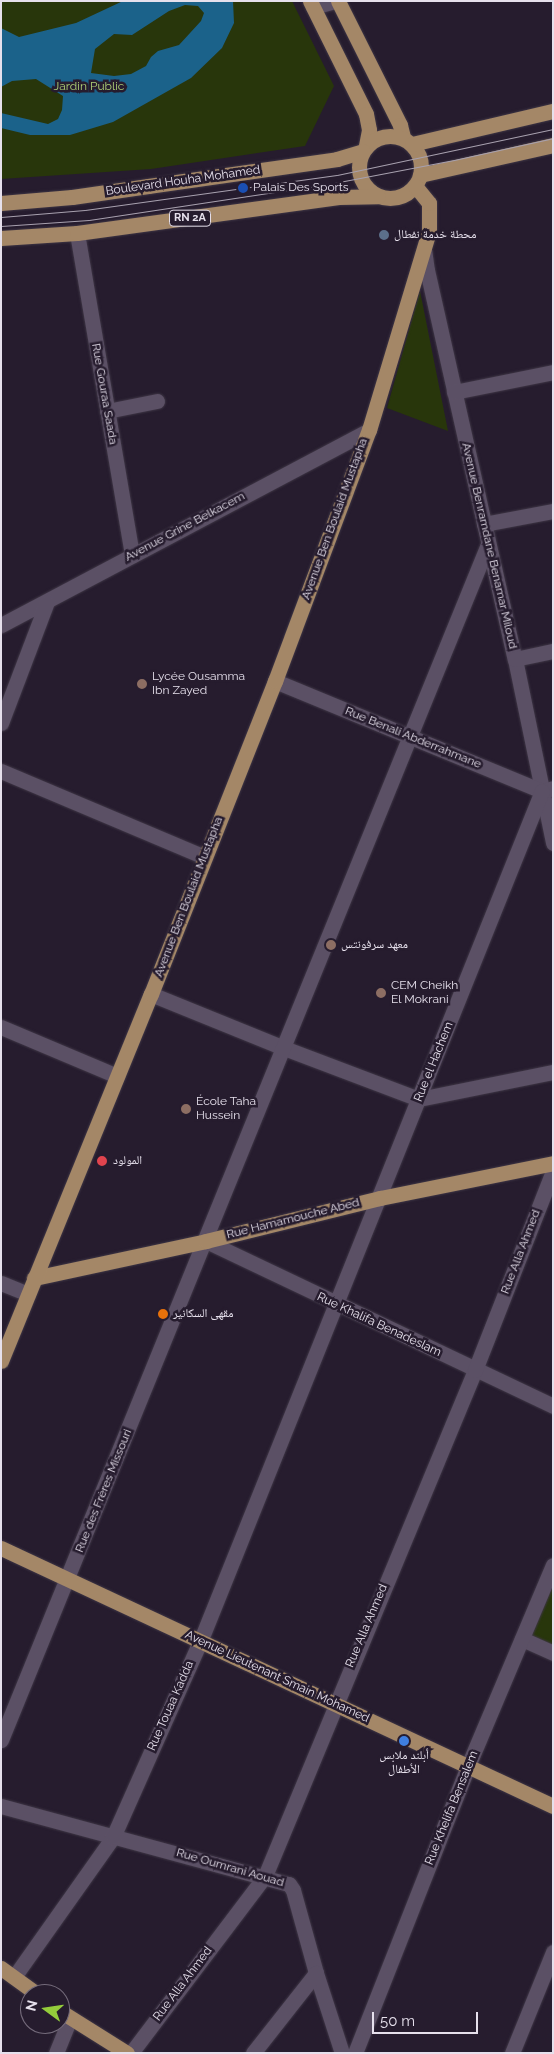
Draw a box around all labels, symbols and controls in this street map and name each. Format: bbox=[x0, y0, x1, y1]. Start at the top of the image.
park label: Jardin Public bbox=[54, 80, 124, 94]
street label: Boulevard Houha Mohamed bbox=[105, 163, 261, 199]
place label: Palais Des Sports bbox=[253, 181, 349, 195]
marker: Palais Des Sports bbox=[237, 182, 249, 194]
road number: RN 2A bbox=[169, 210, 211, 227]
place label: محطة خدمة نفطال bbox=[394, 228, 476, 242]
marker: محطة خدمة نفطال bbox=[378, 229, 390, 241]
street label: Rue Gouraa Saada bbox=[88, 342, 120, 446]
street label: Avenue Ben Boulaid Mustapha bbox=[299, 436, 371, 602]
street label: Avenue Benramdane Benamar Miloud bbox=[458, 441, 520, 651]
street label: Avenue Grine Belkacem bbox=[123, 489, 247, 565]
place label: Lycée Ousamma Ibn Zayed bbox=[152, 670, 245, 698]
marker: Lycée Ousamma Ibn Zayed bbox=[136, 678, 148, 690]
street label: Rue Benali Abderrahmane bbox=[343, 704, 483, 772]
street label: Avenue Ben Boulaid Mustapha bbox=[152, 815, 226, 979]
place label: معهد سرفونتس bbox=[341, 938, 408, 952]
marker: معهد سرفونتس bbox=[325, 939, 337, 951]
place label: CEM Cheikh El Mokrani bbox=[391, 979, 458, 1007]
marker: CEM Cheikh El Mokrani bbox=[375, 987, 387, 999]
street label: Rue el Hachem bbox=[411, 1020, 457, 1104]
place label: École Taha Hussein bbox=[196, 1095, 256, 1123]
marker: École Taha Hussein bbox=[180, 1103, 192, 1115]
marker: المولود bbox=[95, 1154, 109, 1168]
place label: المولود bbox=[113, 1154, 142, 1168]
street label: Rue Hamamouche Abed bbox=[225, 1195, 361, 1243]
street label: Rue Alla Ahmed bbox=[498, 1207, 544, 1297]
street label: Rue Khalifa Benadeslam bbox=[315, 1290, 443, 1360]
place label: مقهى السكانير bbox=[173, 1307, 233, 1321]
marker: مقهى السكانير bbox=[157, 1308, 169, 1320]
street label: Rue des Frères Missouri bbox=[73, 1427, 135, 1555]
street label: Rue Alla Ahmed bbox=[343, 1582, 391, 1670]
street label: Avenue Lieutenant Smain Mohamed bbox=[183, 1628, 371, 1726]
street label: Rue Touaa Kadda bbox=[145, 1659, 197, 1753]
marker: أبلند ملابس اﻷطفال bbox=[398, 1735, 410, 1747]
place label: أبلند ملابس اﻷطفال bbox=[379, 1749, 429, 1777]
street label: Rue Khelifa Bensalem bbox=[423, 1749, 481, 1867]
street label: Rue Oumrani Aouad bbox=[174, 1846, 286, 1890]
street label: Rue Alla Ahmed bbox=[150, 1944, 216, 2024]
north arrow bbox=[20, 1984, 70, 2034]
text: N bbox=[22, 1998, 40, 2013]
scale bar bbox=[374, 2002, 480, 2034]
text: 50 m bbox=[380, 2012, 415, 2030]

